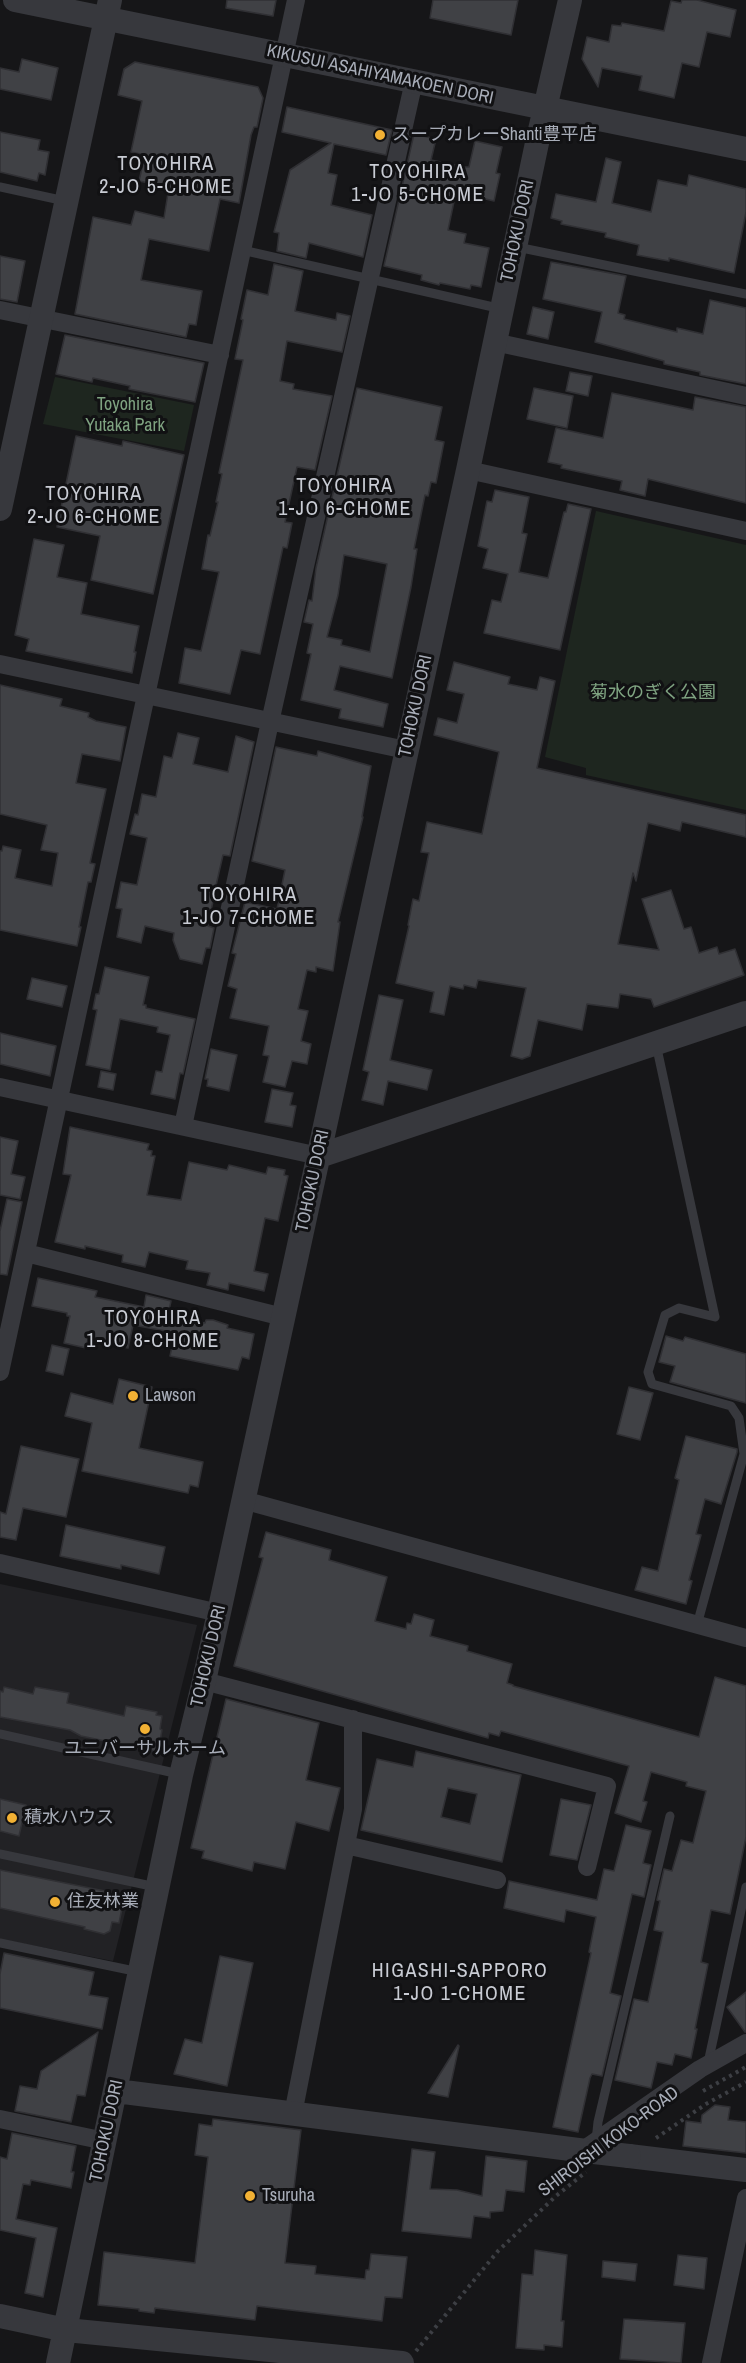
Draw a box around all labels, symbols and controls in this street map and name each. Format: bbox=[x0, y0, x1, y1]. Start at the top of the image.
street label: KIKUSUI ASAHIYAMAKOEN DORI bbox=[265, 40, 495, 110]
place label: スープカレーShanti豊平店 bbox=[392, 124, 597, 146]
marker: スープカレーShanti豊平店 bbox=[373, 128, 387, 142]
district label: TOYOHIRA 2-JO 5-CHOME bbox=[99, 153, 233, 200]
district label: TOYOHIRA 1-JO 5-CHOME bbox=[351, 161, 485, 208]
street label: TOHOKU DORI bbox=[497, 178, 539, 284]
park label: Toyohira Yutaka Park bbox=[85, 394, 165, 436]
district label: TOYOHIRA 1-JO 6-CHOME bbox=[278, 475, 412, 522]
district label: TOYOHIRA 2-JO 6-CHOME bbox=[27, 483, 161, 530]
street label: TOHOKU DORI bbox=[395, 653, 437, 759]
park label: 菊水のぎく公園 bbox=[590, 682, 716, 704]
district label: TOYOHIRA 1-JO 7-CHOME bbox=[182, 884, 316, 931]
street label: TOHOKU DORI bbox=[292, 1128, 334, 1234]
district label: TOYOHIRA 1-JO 8-CHOME bbox=[86, 1307, 220, 1354]
place label: Lawson bbox=[145, 1385, 196, 1407]
marker: Lawson bbox=[126, 1389, 140, 1403]
street label: TOHOKU DORI bbox=[187, 1603, 231, 1709]
marker: ユニバーサルホーム bbox=[138, 1722, 152, 1736]
place label: ユニバーサルホーム bbox=[64, 1738, 226, 1760]
place label: 積水ハウス bbox=[24, 1807, 114, 1829]
marker: 積水ハウス bbox=[5, 1811, 19, 1825]
place label: 住友林業 bbox=[67, 1891, 139, 1913]
marker: 住友林業 bbox=[48, 1895, 62, 1909]
district label: HIGASHI-SAPPORO 1-JO 1-CHOME bbox=[372, 1960, 548, 2007]
street label: TOHOKU DORI bbox=[86, 2078, 128, 2184]
street label: SHIROISHI KOKO-ROAD bbox=[535, 2082, 683, 2202]
place label: Tsuruha bbox=[262, 2185, 315, 2207]
marker: Tsuruha bbox=[243, 2189, 257, 2203]

